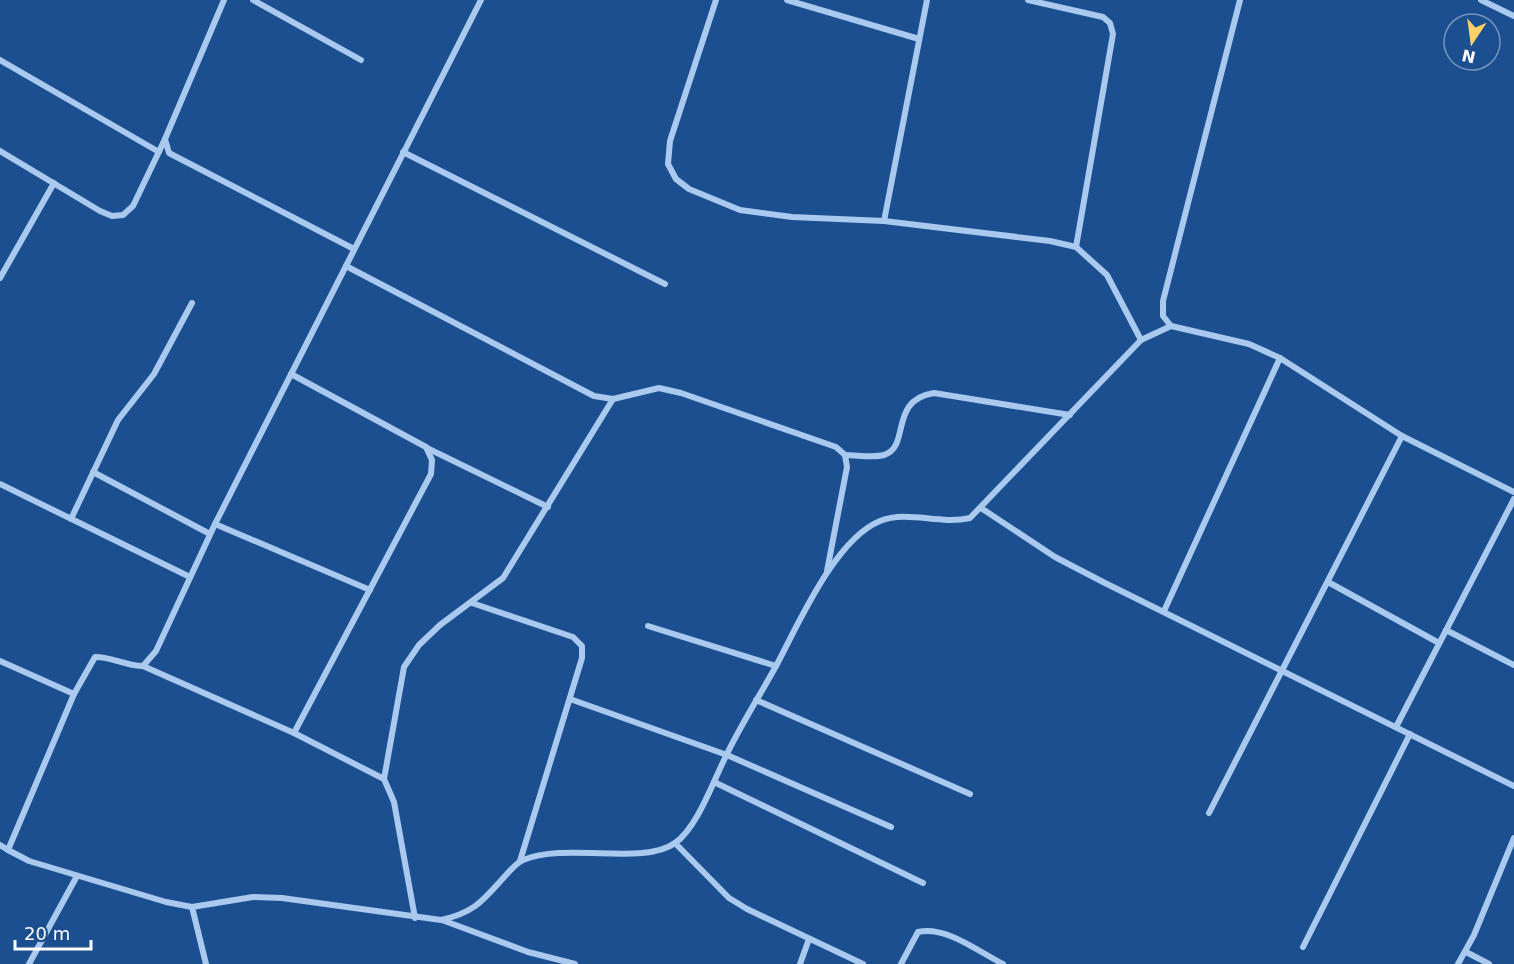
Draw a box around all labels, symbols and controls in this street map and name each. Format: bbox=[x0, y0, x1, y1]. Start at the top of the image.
north arrow bbox=[1442, 12, 1502, 72]
text: N bbox=[1460, 45, 1477, 67]
scale bar bbox=[15, 913, 92, 951]
text: 20 m bbox=[24, 923, 70, 944]

